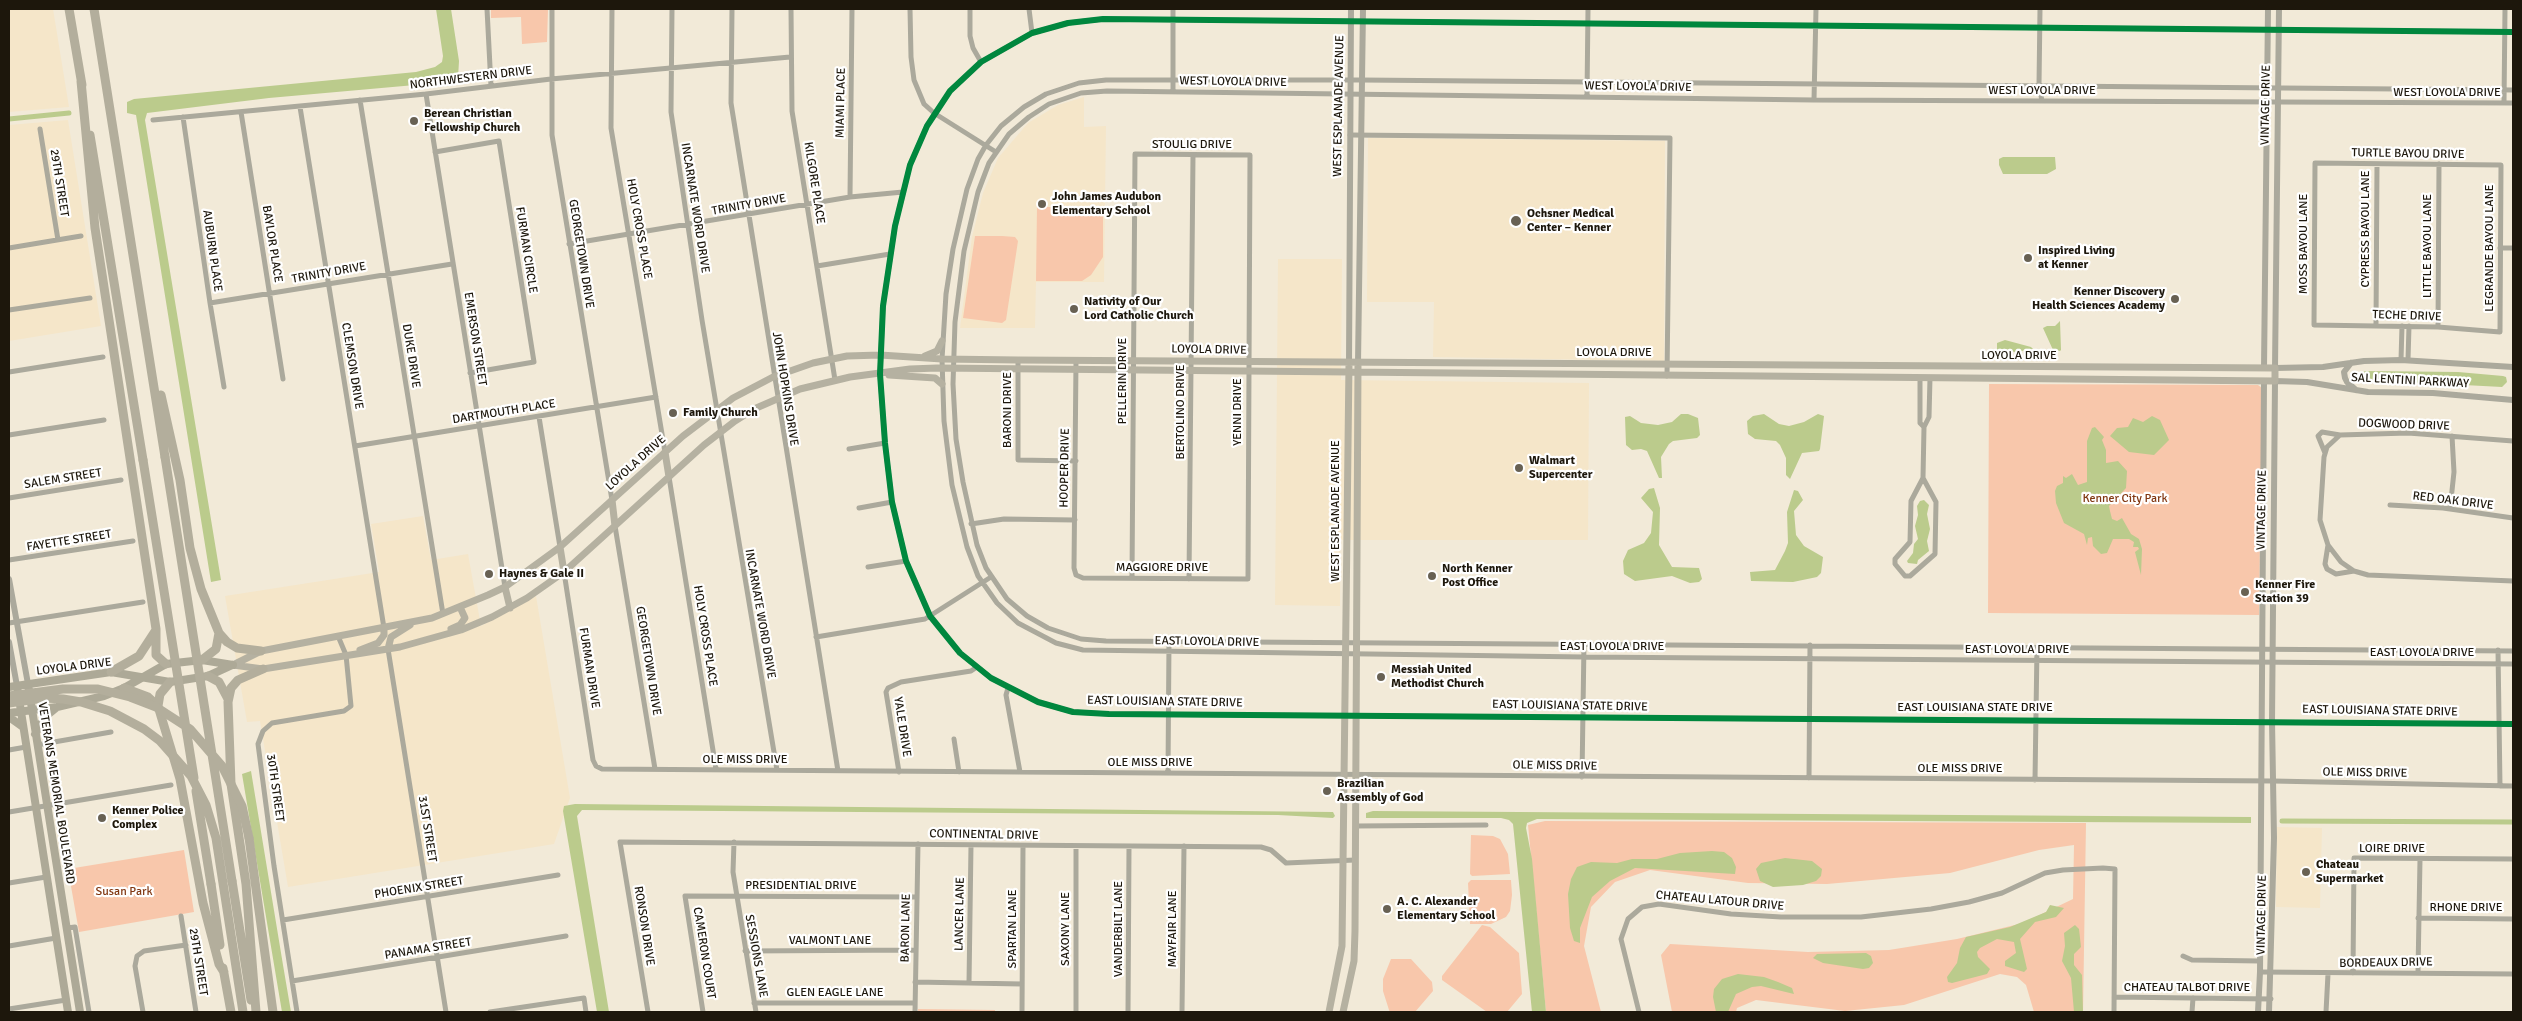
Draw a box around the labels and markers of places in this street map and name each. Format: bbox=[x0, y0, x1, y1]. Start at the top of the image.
place label: Berean Christian Fellowship Church bbox=[424, 107, 520, 135]
marker: Berean Christian Fellowship Church bbox=[408, 115, 420, 127]
place label: John James Audubon Elementary School bbox=[1052, 190, 1161, 218]
marker: John James Audubon Elementary School bbox=[1036, 198, 1048, 210]
place label: Ochsner Medical Center – Kenner bbox=[1527, 207, 1614, 235]
marker: Ochsner Medical Center – Kenner bbox=[1509, 214, 1523, 228]
place label: Inspired Living at Kenner bbox=[2038, 244, 2115, 272]
marker: Inspired Living at Kenner bbox=[2022, 252, 2034, 264]
place label: Kenner Discovery Health Sciences Academy bbox=[2032, 285, 2165, 313]
marker: Kenner Discovery Health Sciences Academy bbox=[2169, 293, 2181, 305]
place label: Nativity of Our Lord Catholic Church bbox=[1084, 295, 1194, 323]
marker: Nativity of Our Lord Catholic Church bbox=[1068, 303, 1080, 315]
place label: Family Church bbox=[683, 406, 758, 420]
marker: Family Church bbox=[667, 407, 679, 419]
place label: Walmart Supercenter bbox=[1529, 454, 1593, 482]
marker: Walmart Supercenter bbox=[1513, 462, 1525, 474]
place label: North Kenner Post Office bbox=[1442, 562, 1513, 590]
place label: Haynes & Gale II bbox=[499, 567, 584, 581]
marker: Haynes & Gale II bbox=[483, 568, 495, 580]
marker: North Kenner Post Office bbox=[1426, 570, 1438, 582]
place label: Kenner Fire Station 39 bbox=[2255, 578, 2315, 606]
marker: Kenner Fire Station 39 bbox=[2239, 586, 2251, 598]
place label: Messiah United Methodist Church bbox=[1391, 663, 1484, 691]
marker: Messiah United Methodist Church bbox=[1375, 671, 1387, 683]
place label: Brazilian Assembly of God bbox=[1337, 777, 1423, 805]
marker: Brazilian Assembly of God bbox=[1321, 785, 1333, 797]
place label: Kenner Police Complex bbox=[112, 804, 184, 832]
marker: Kenner Police Complex bbox=[96, 812, 108, 824]
place label: Chateau Supermarket bbox=[2316, 858, 2384, 886]
marker: Chateau Supermarket bbox=[2300, 866, 2312, 878]
place label: A. C. Alexander Elementary School bbox=[1397, 895, 1495, 923]
marker: A. C. Alexander Elementary School bbox=[1381, 903, 1393, 915]

